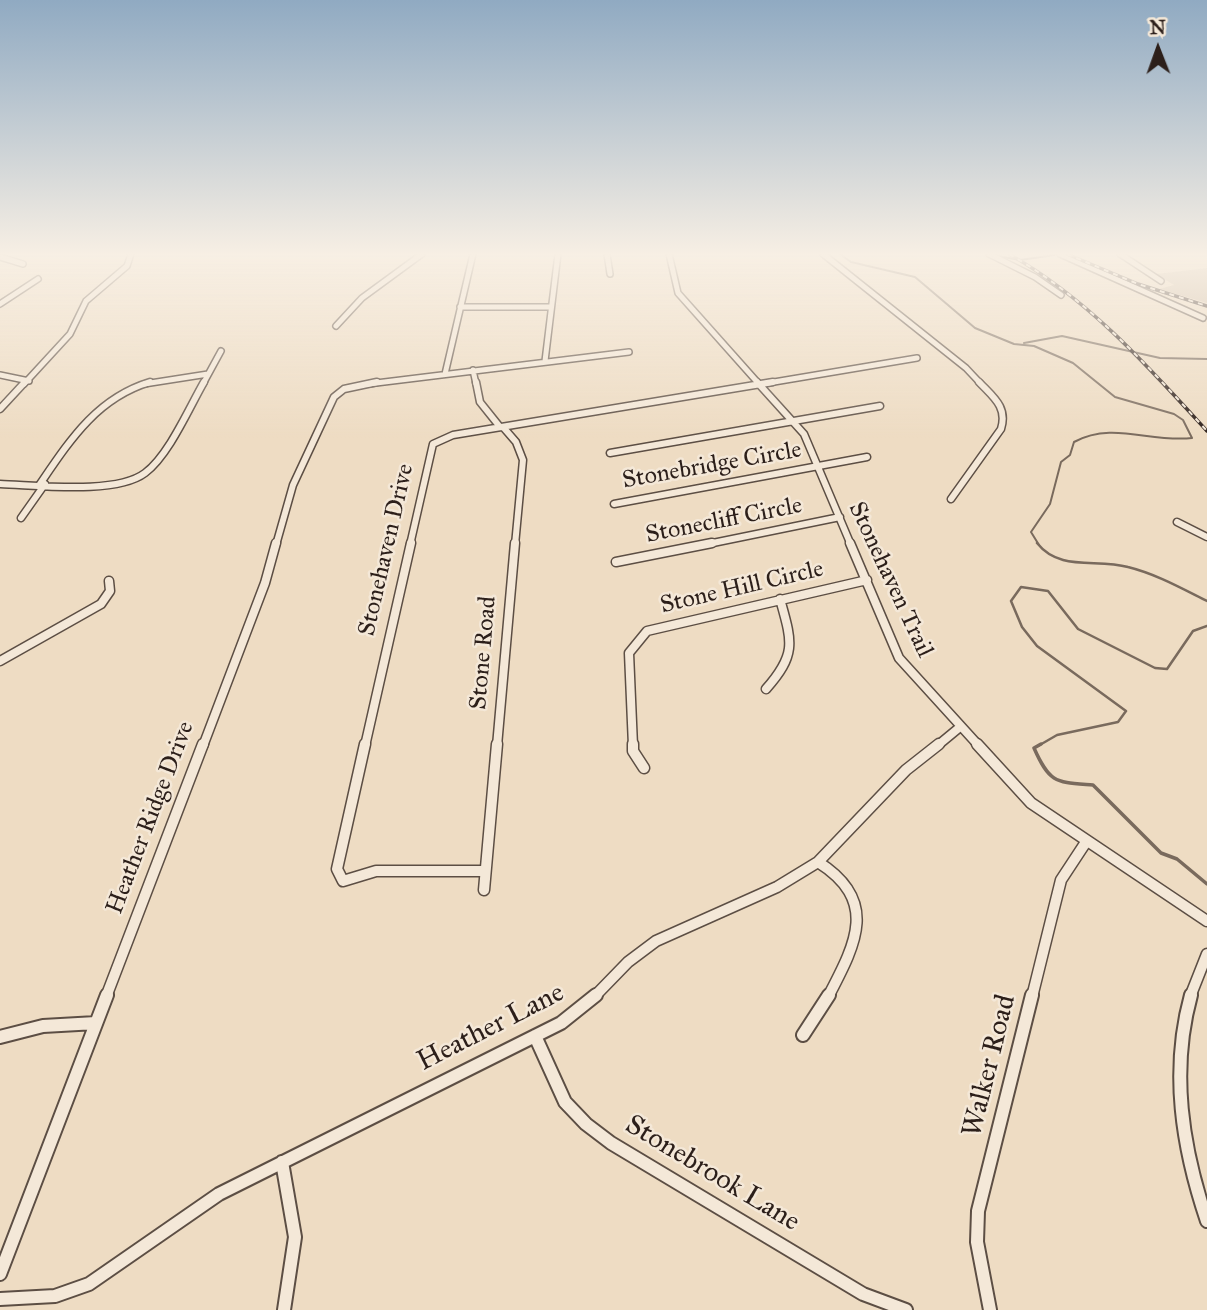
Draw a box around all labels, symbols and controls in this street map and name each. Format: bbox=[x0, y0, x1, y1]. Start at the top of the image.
north arrow bbox=[1123, 14, 1193, 84]
text: N bbox=[1149, 16, 1166, 39]
street label: Stonebridge Circle bbox=[620, 436, 804, 496]
street label: Stonehaven Drive bbox=[353, 461, 421, 639]
street label: Stonecliff Circle bbox=[643, 492, 805, 550]
street label: Stonehaven Trail bbox=[841, 498, 939, 662]
street label: Stone Hill Circle bbox=[658, 555, 826, 621]
street label: Stone Road bbox=[465, 595, 503, 711]
street label: Heather Ridge Drive bbox=[101, 718, 201, 918]
street label: Heather Lane bbox=[412, 977, 570, 1079]
street label: Walker Road bbox=[956, 991, 1024, 1141]
street label: Stonebrook Lane bbox=[619, 1109, 805, 1239]

